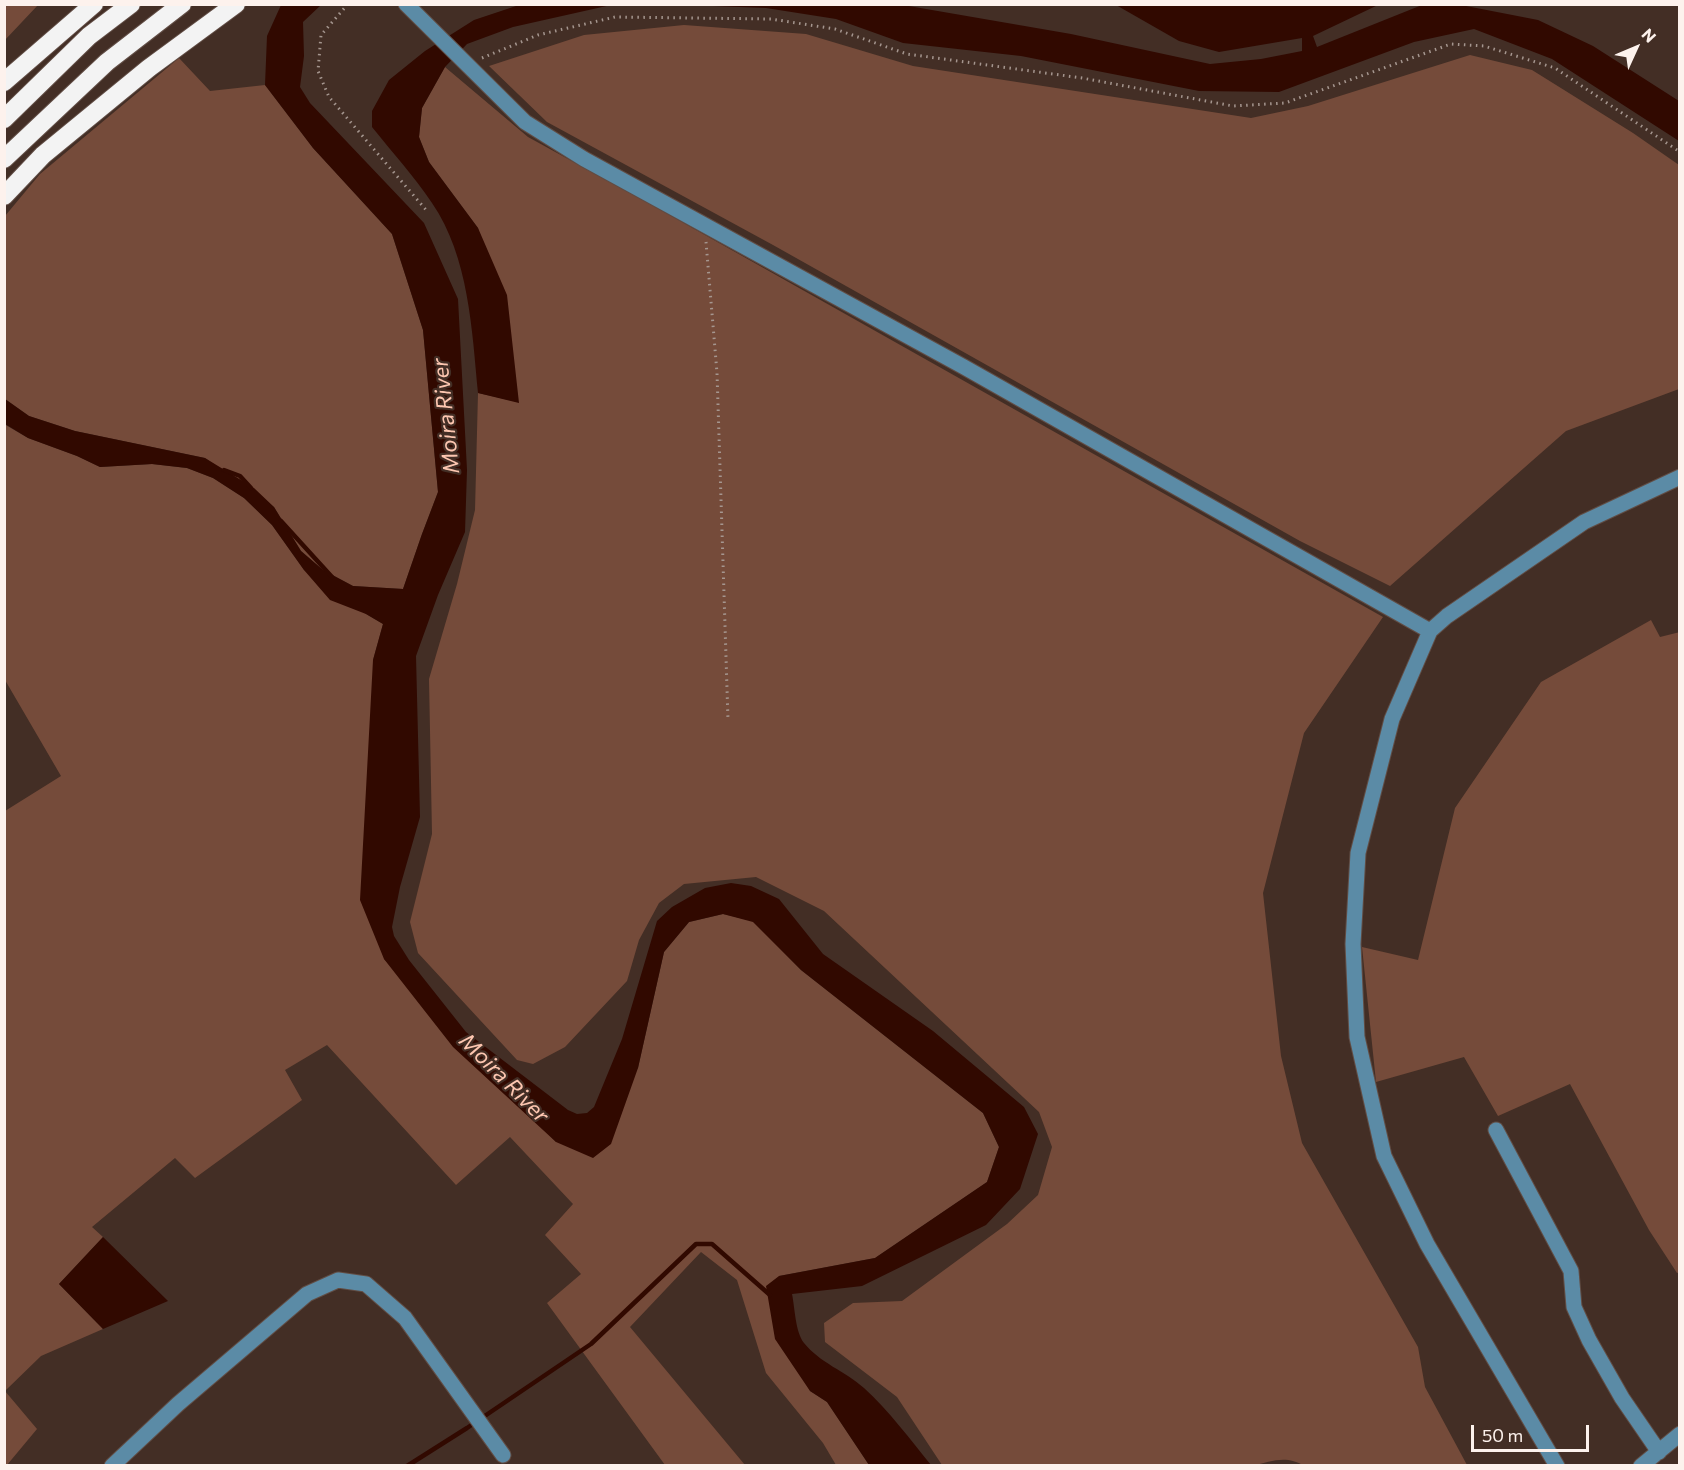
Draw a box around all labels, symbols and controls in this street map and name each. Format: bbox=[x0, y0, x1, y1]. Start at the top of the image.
north arrow bbox=[1606, 18, 1666, 78]
text: N bbox=[1638, 24, 1660, 46]
water label: Moira River bbox=[427, 357, 465, 475]
water label: Moira River bbox=[454, 1028, 554, 1128]
scale bar bbox=[1474, 1413, 1592, 1451]
text: 50 m bbox=[1482, 1424, 1523, 1446]

